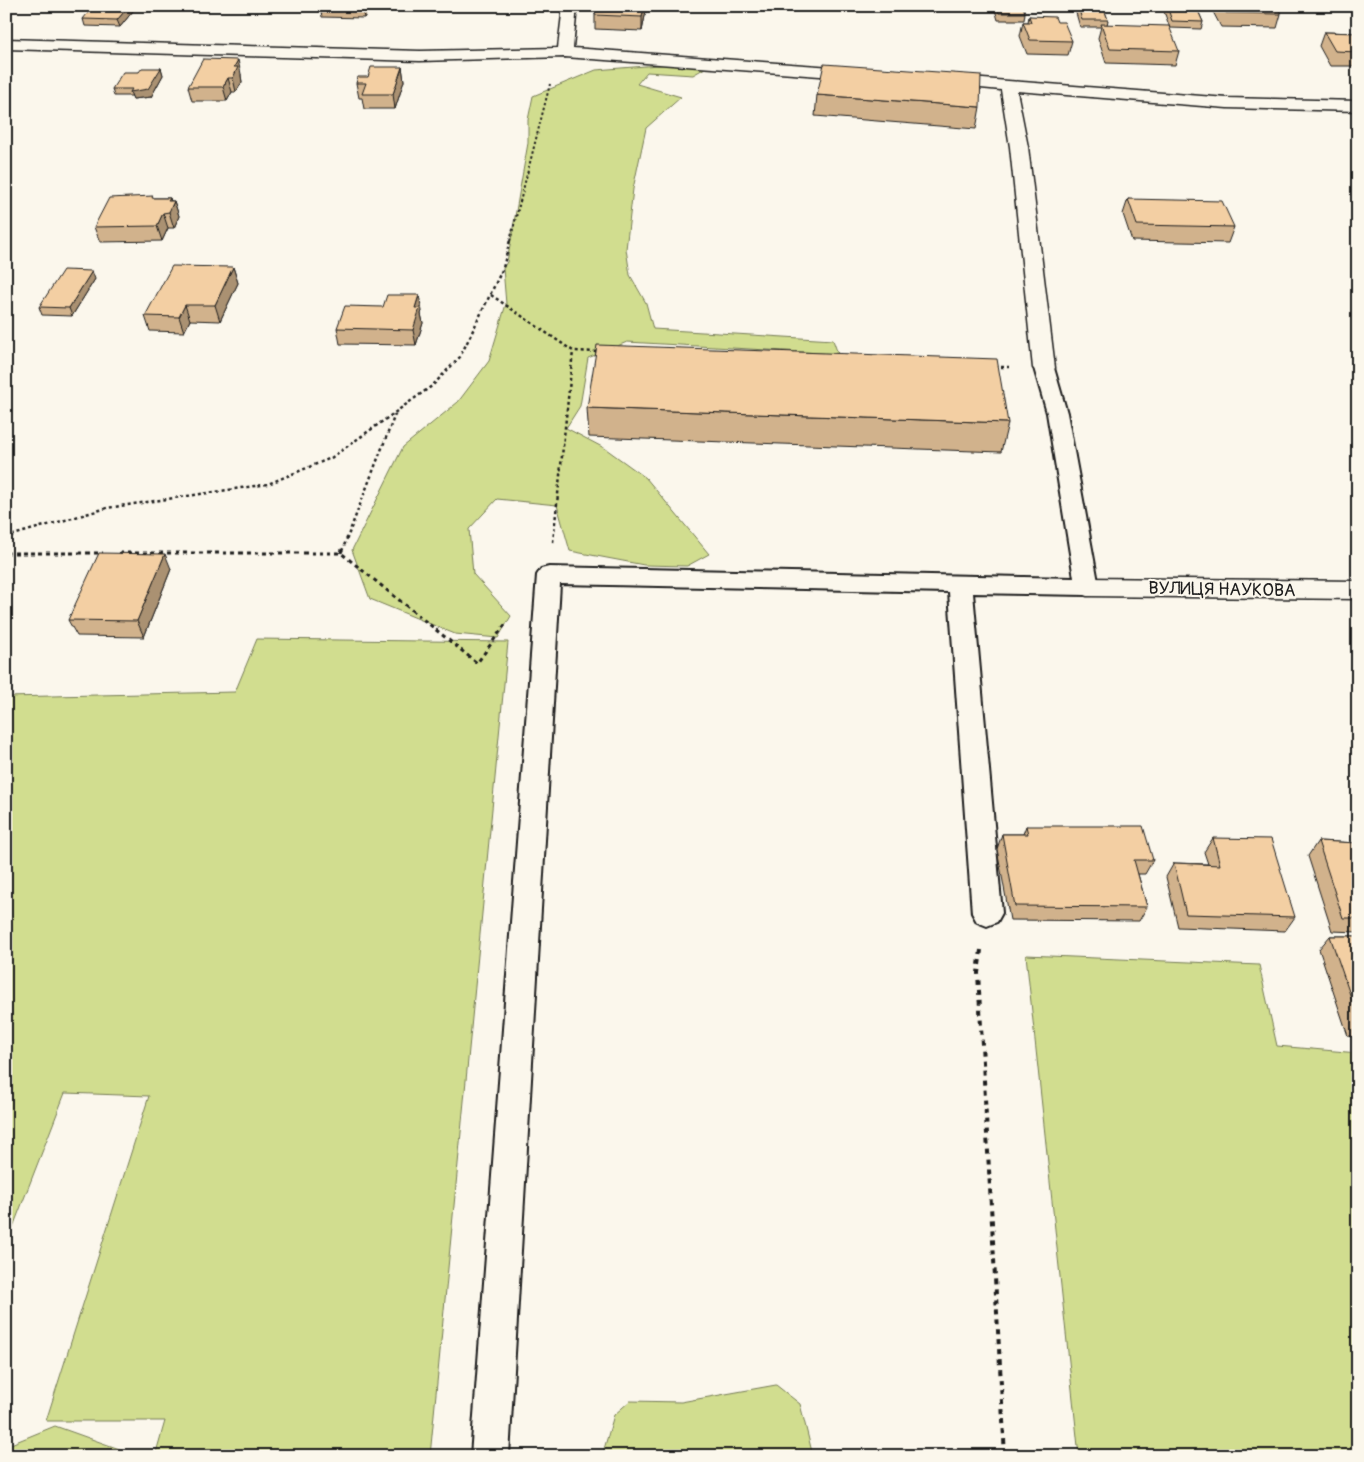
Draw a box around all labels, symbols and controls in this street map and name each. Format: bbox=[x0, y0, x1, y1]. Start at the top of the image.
street label: ВУЛИЦЯ НАУКОВА bbox=[1148, 577, 1296, 602]

